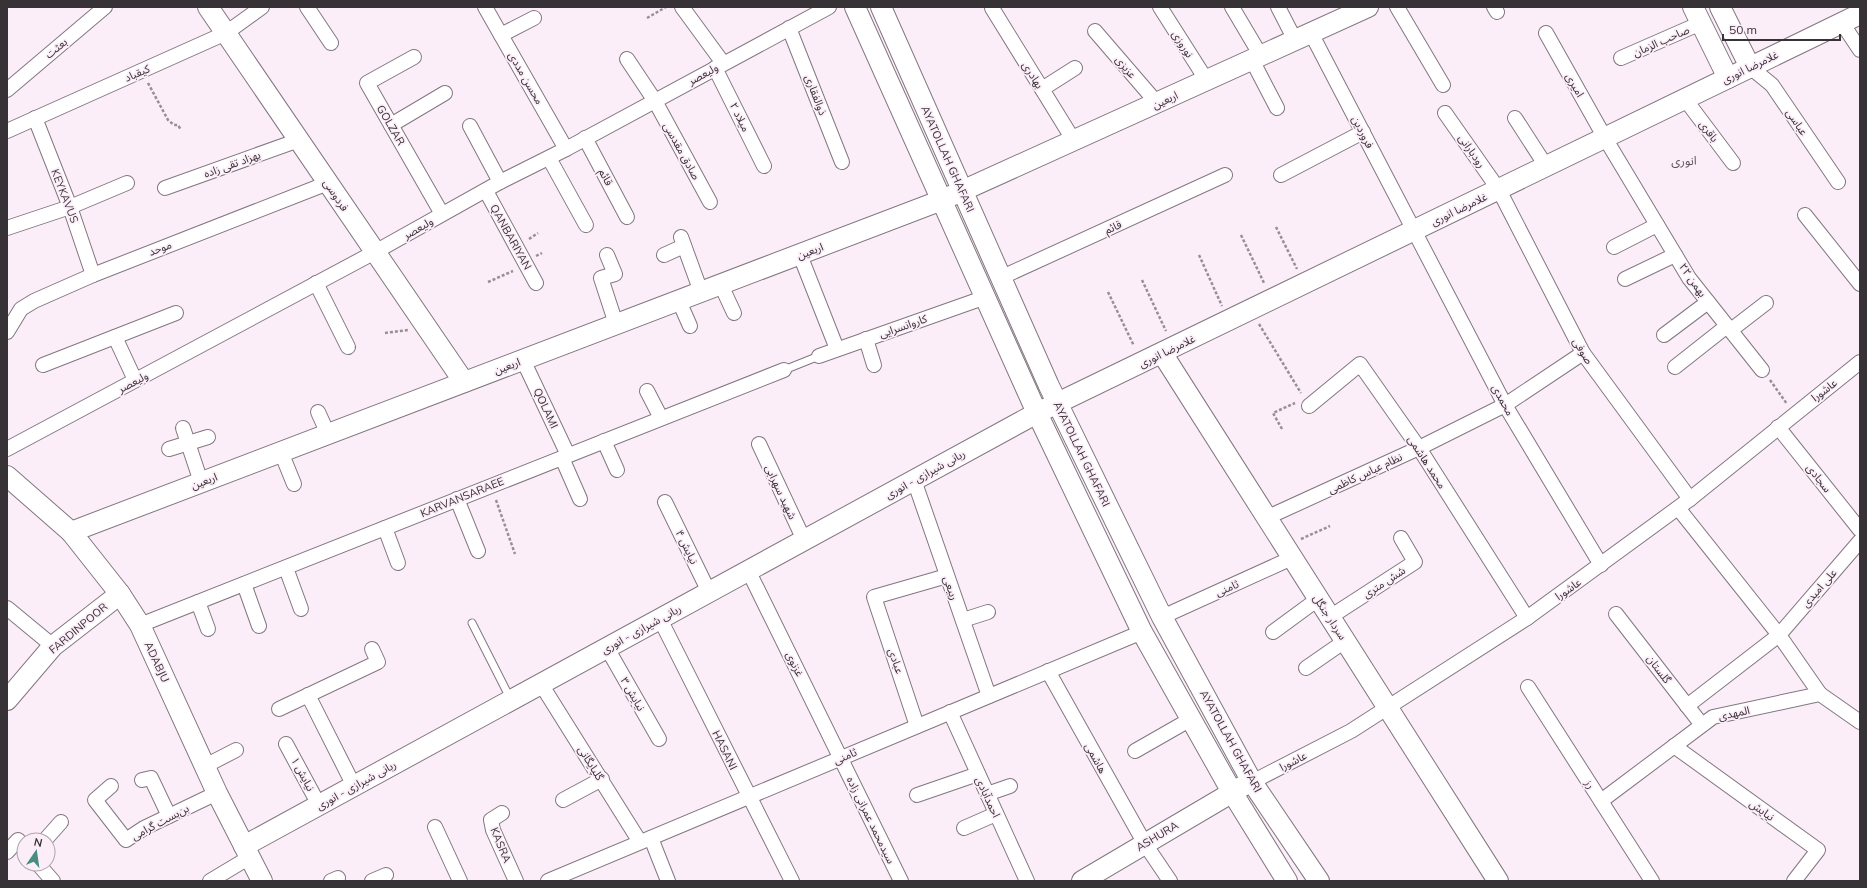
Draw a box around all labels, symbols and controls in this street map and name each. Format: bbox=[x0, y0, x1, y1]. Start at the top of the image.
scale bar bbox=[1723, 16, 1840, 42]
street label: صاحب الزمان bbox=[1631, 22, 1692, 60]
text: 50 m bbox=[1729, 22, 1757, 37]
street label: نوروزی bbox=[1169, 28, 1197, 60]
street label: بعثت bbox=[42, 35, 70, 61]
street label: غلامرضا انوری bbox=[1719, 47, 1781, 87]
street label: محسن مددی bbox=[505, 49, 547, 107]
street label: عزیزی bbox=[1112, 53, 1140, 82]
street label: بهادری bbox=[1019, 59, 1047, 91]
street label: ولیعصر bbox=[685, 60, 721, 89]
street label: کیقباد bbox=[122, 61, 152, 85]
street label: امیری bbox=[1563, 71, 1587, 99]
street label: ذوالفقاری bbox=[802, 73, 830, 117]
street label: اربعین bbox=[1150, 88, 1180, 112]
street label: میلاد ۲ bbox=[727, 100, 753, 134]
street label: GOLZAR bbox=[374, 102, 408, 148]
street label: AYATOLLAH GHAFARI bbox=[918, 104, 978, 214]
street label: عباسی bbox=[1783, 106, 1811, 138]
street label: فروردین bbox=[1349, 113, 1377, 151]
street label: باقری bbox=[1696, 117, 1722, 145]
street label: صادق مقدسی bbox=[660, 120, 704, 182]
street label: رودبارانی bbox=[1455, 132, 1489, 171]
street label: بهزاد تقی زاده bbox=[202, 147, 262, 181]
district label: انوری bbox=[1671, 153, 1697, 168]
street label: قائم bbox=[594, 166, 616, 189]
street label: KEYKAVUS bbox=[48, 167, 82, 225]
street label: فردوسی bbox=[320, 176, 352, 214]
street label: غلامرضا انوری bbox=[1428, 189, 1490, 229]
street label: QANBARIYAN bbox=[487, 202, 535, 272]
street label: ولیعصر bbox=[400, 214, 436, 243]
street label: قائم bbox=[1102, 217, 1125, 239]
street label: موحد bbox=[147, 237, 174, 259]
street label: اربعین bbox=[795, 240, 825, 262]
street label: ۲۲ بهمن bbox=[1676, 260, 1710, 300]
street label: کاروانسرایی bbox=[877, 311, 929, 341]
street label: غلامرضا انوری bbox=[1136, 331, 1198, 371]
street label: صوفی bbox=[1570, 335, 1596, 367]
street label: اربعین bbox=[492, 355, 522, 377]
street label: ولیعصر bbox=[115, 368, 151, 396]
street label: عاشورا bbox=[1808, 375, 1840, 404]
street label: محمدی bbox=[1489, 382, 1517, 418]
street label: QOLAMI bbox=[531, 385, 561, 431]
street label: AYATOLLAH GHAFARI bbox=[1050, 399, 1114, 509]
street label: محمد هاشمی bbox=[1405, 433, 1449, 491]
street label: ربانی شیرازی - انوری bbox=[883, 446, 967, 502]
street label: نظام عباس کاظمی bbox=[1326, 450, 1405, 497]
street label: سجادی bbox=[1803, 461, 1835, 495]
street label: شهید سهرابی bbox=[762, 462, 800, 522]
street label: اربعین bbox=[189, 470, 219, 492]
street label: KARVANSARAEE bbox=[418, 474, 506, 520]
street label: نیایش ۴ bbox=[673, 527, 701, 567]
street label: شش متری bbox=[1360, 563, 1408, 601]
street label: علی امیدی bbox=[1798, 566, 1840, 610]
street label: ربیعی bbox=[940, 574, 962, 602]
street label: عاشورا bbox=[1552, 575, 1584, 603]
street label: ثامنی bbox=[1213, 577, 1241, 599]
street label: سردار جنگل bbox=[1310, 592, 1350, 643]
street label: FARDINPOOR bbox=[46, 599, 110, 657]
street label: ربانی شیرازی - انوری bbox=[599, 601, 683, 657]
street label: ADABJU bbox=[142, 639, 172, 685]
street label: عبادی bbox=[885, 646, 907, 676]
street label: غزنوی bbox=[783, 649, 807, 679]
street label: گلستان bbox=[1644, 652, 1675, 686]
street label: نیایش ۳ bbox=[618, 675, 648, 713]
street label: AYATOLLAH GHAFARI bbox=[1197, 687, 1265, 795]
street label: المهدی bbox=[1717, 703, 1751, 723]
street label: HASANI bbox=[709, 728, 741, 772]
street label: هاشمی bbox=[1082, 740, 1110, 776]
street label: گلپایگانی bbox=[574, 743, 607, 784]
street label: ثامنی bbox=[831, 745, 859, 767]
street label: عاشورا bbox=[1277, 748, 1309, 774]
street label: نیایش ۱ bbox=[288, 755, 318, 794]
street label: ربانی شیرازی - انوری bbox=[314, 757, 398, 813]
street label: سیدمحمد عمرانی زاده bbox=[844, 774, 898, 866]
street label: احمدآبادی bbox=[972, 774, 1004, 820]
street label: رز bbox=[1581, 776, 1598, 791]
street label: نیایش bbox=[1747, 796, 1777, 824]
street label: بن‌بست گرامی bbox=[129, 801, 191, 843]
street label: ASHURA bbox=[1133, 818, 1181, 854]
street label: KASRA bbox=[488, 825, 514, 865]
north arrow bbox=[16, 832, 56, 872]
text: N bbox=[33, 835, 44, 850]

